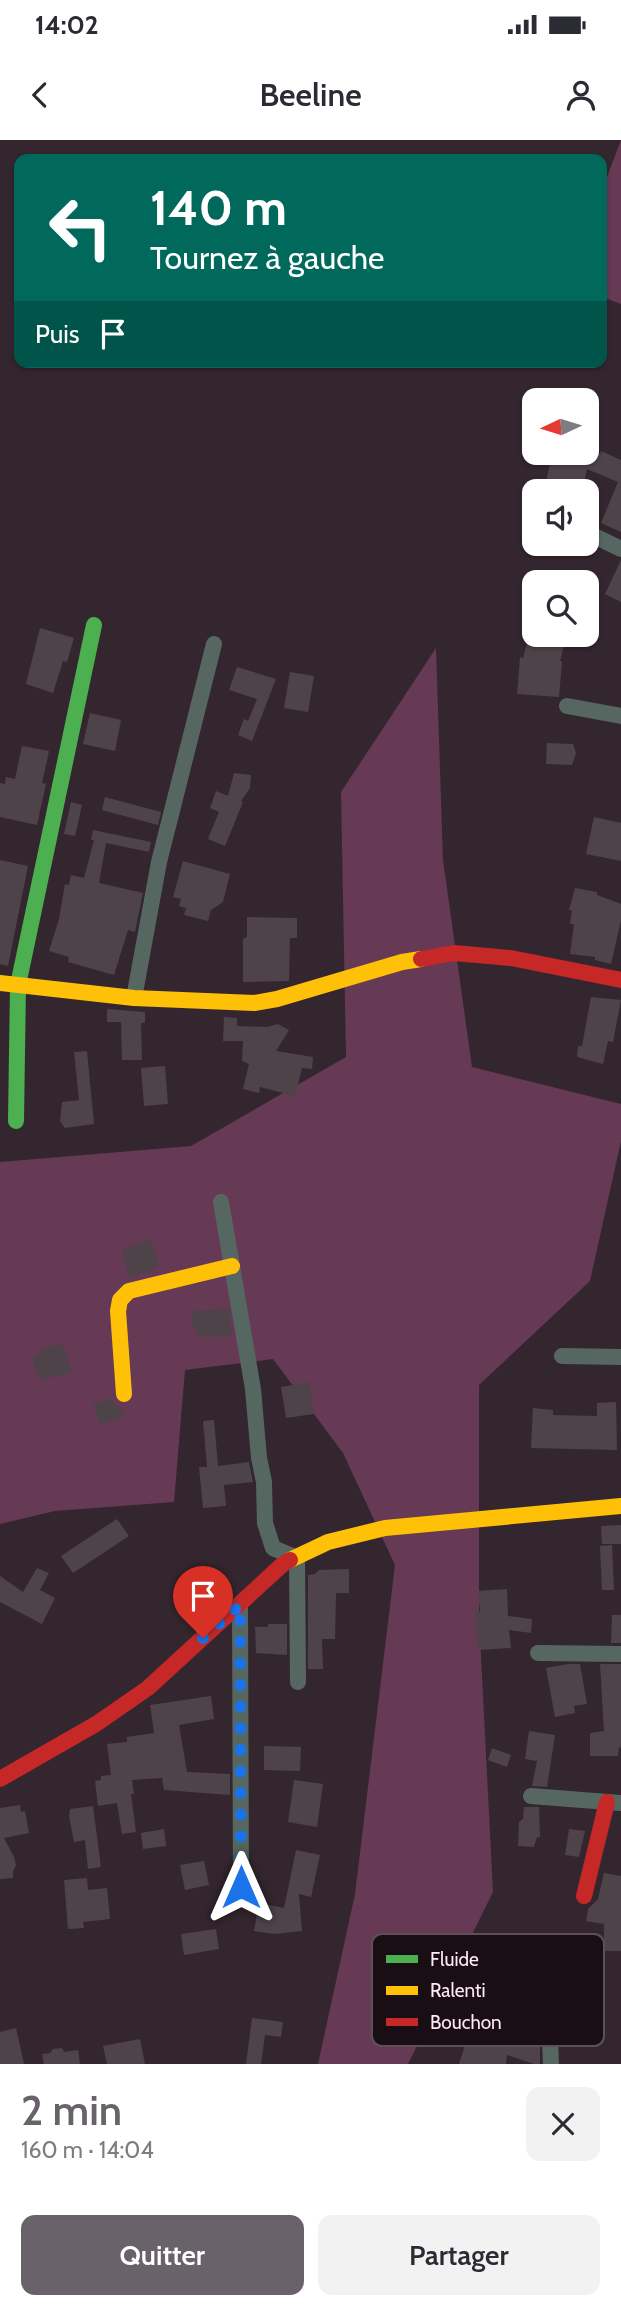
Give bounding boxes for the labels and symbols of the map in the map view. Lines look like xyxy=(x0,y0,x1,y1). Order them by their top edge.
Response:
north arrow xyxy=(522,388,598,466)
pin xyxy=(173,1566,233,1638)
position arrow xyxy=(204,1850,278,1924)
legend xyxy=(372,1934,604,2046)
text: Fluide xyxy=(430,1948,479,1971)
text: Ralenti xyxy=(430,1979,486,2002)
text: Bouchon xyxy=(430,2011,502,2034)

